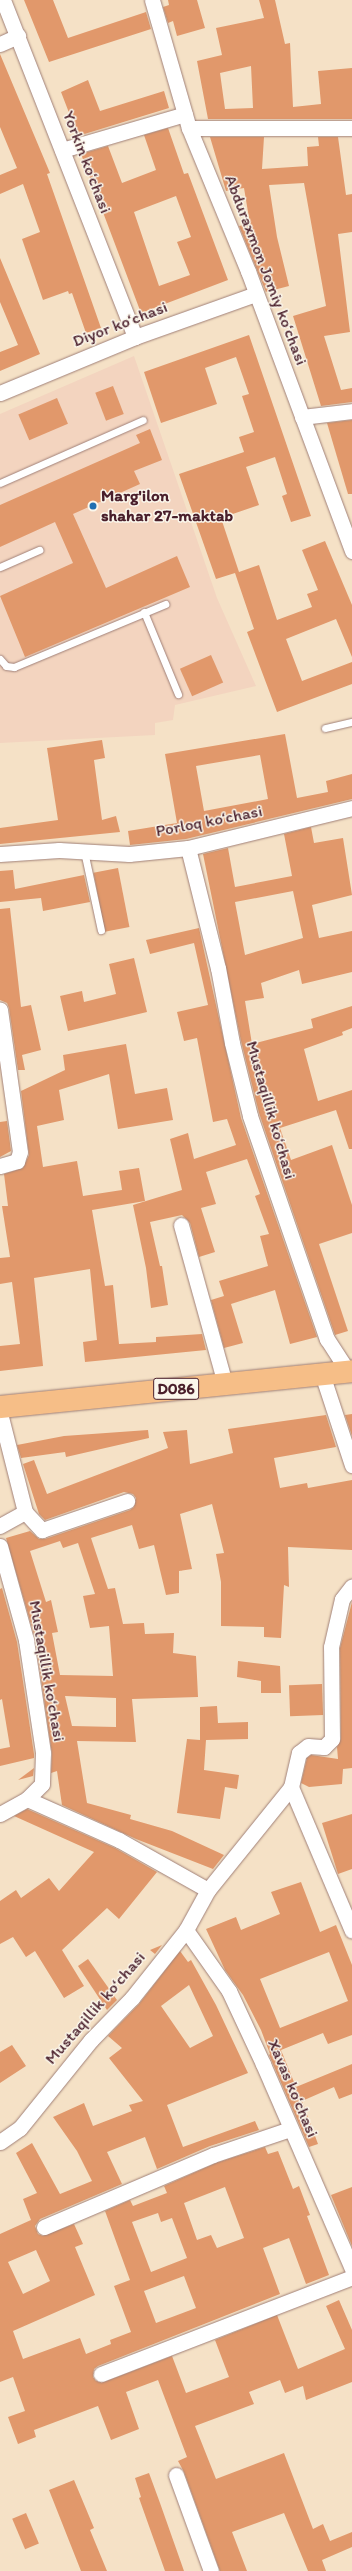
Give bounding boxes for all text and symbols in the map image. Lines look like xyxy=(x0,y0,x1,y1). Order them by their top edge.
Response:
street label: Yorkin koʻchasi xyxy=(58,108,116,216)
street label: Abduraxmon Jomiy koʻchasi xyxy=(220,172,312,368)
street label: Diyor koʻchasi xyxy=(70,297,170,351)
place label: Marg'ilon shahar 27-maktab xyxy=(101,486,234,526)
marker: Marg'ilon shahar 27-maktab xyxy=(88,501,98,511)
street label: Porloq koʻchasi xyxy=(154,801,264,841)
street label: Mustaqillik ko‘chasi xyxy=(242,1039,300,1181)
road number: D086 xyxy=(153,1375,199,1403)
street label: Mustaqillik ko‘chasi xyxy=(25,1599,69,1743)
street label: Mustaqillik ko‘chasi xyxy=(41,1948,149,2068)
street label: Xavas koʻchasi xyxy=(263,2036,323,2140)

